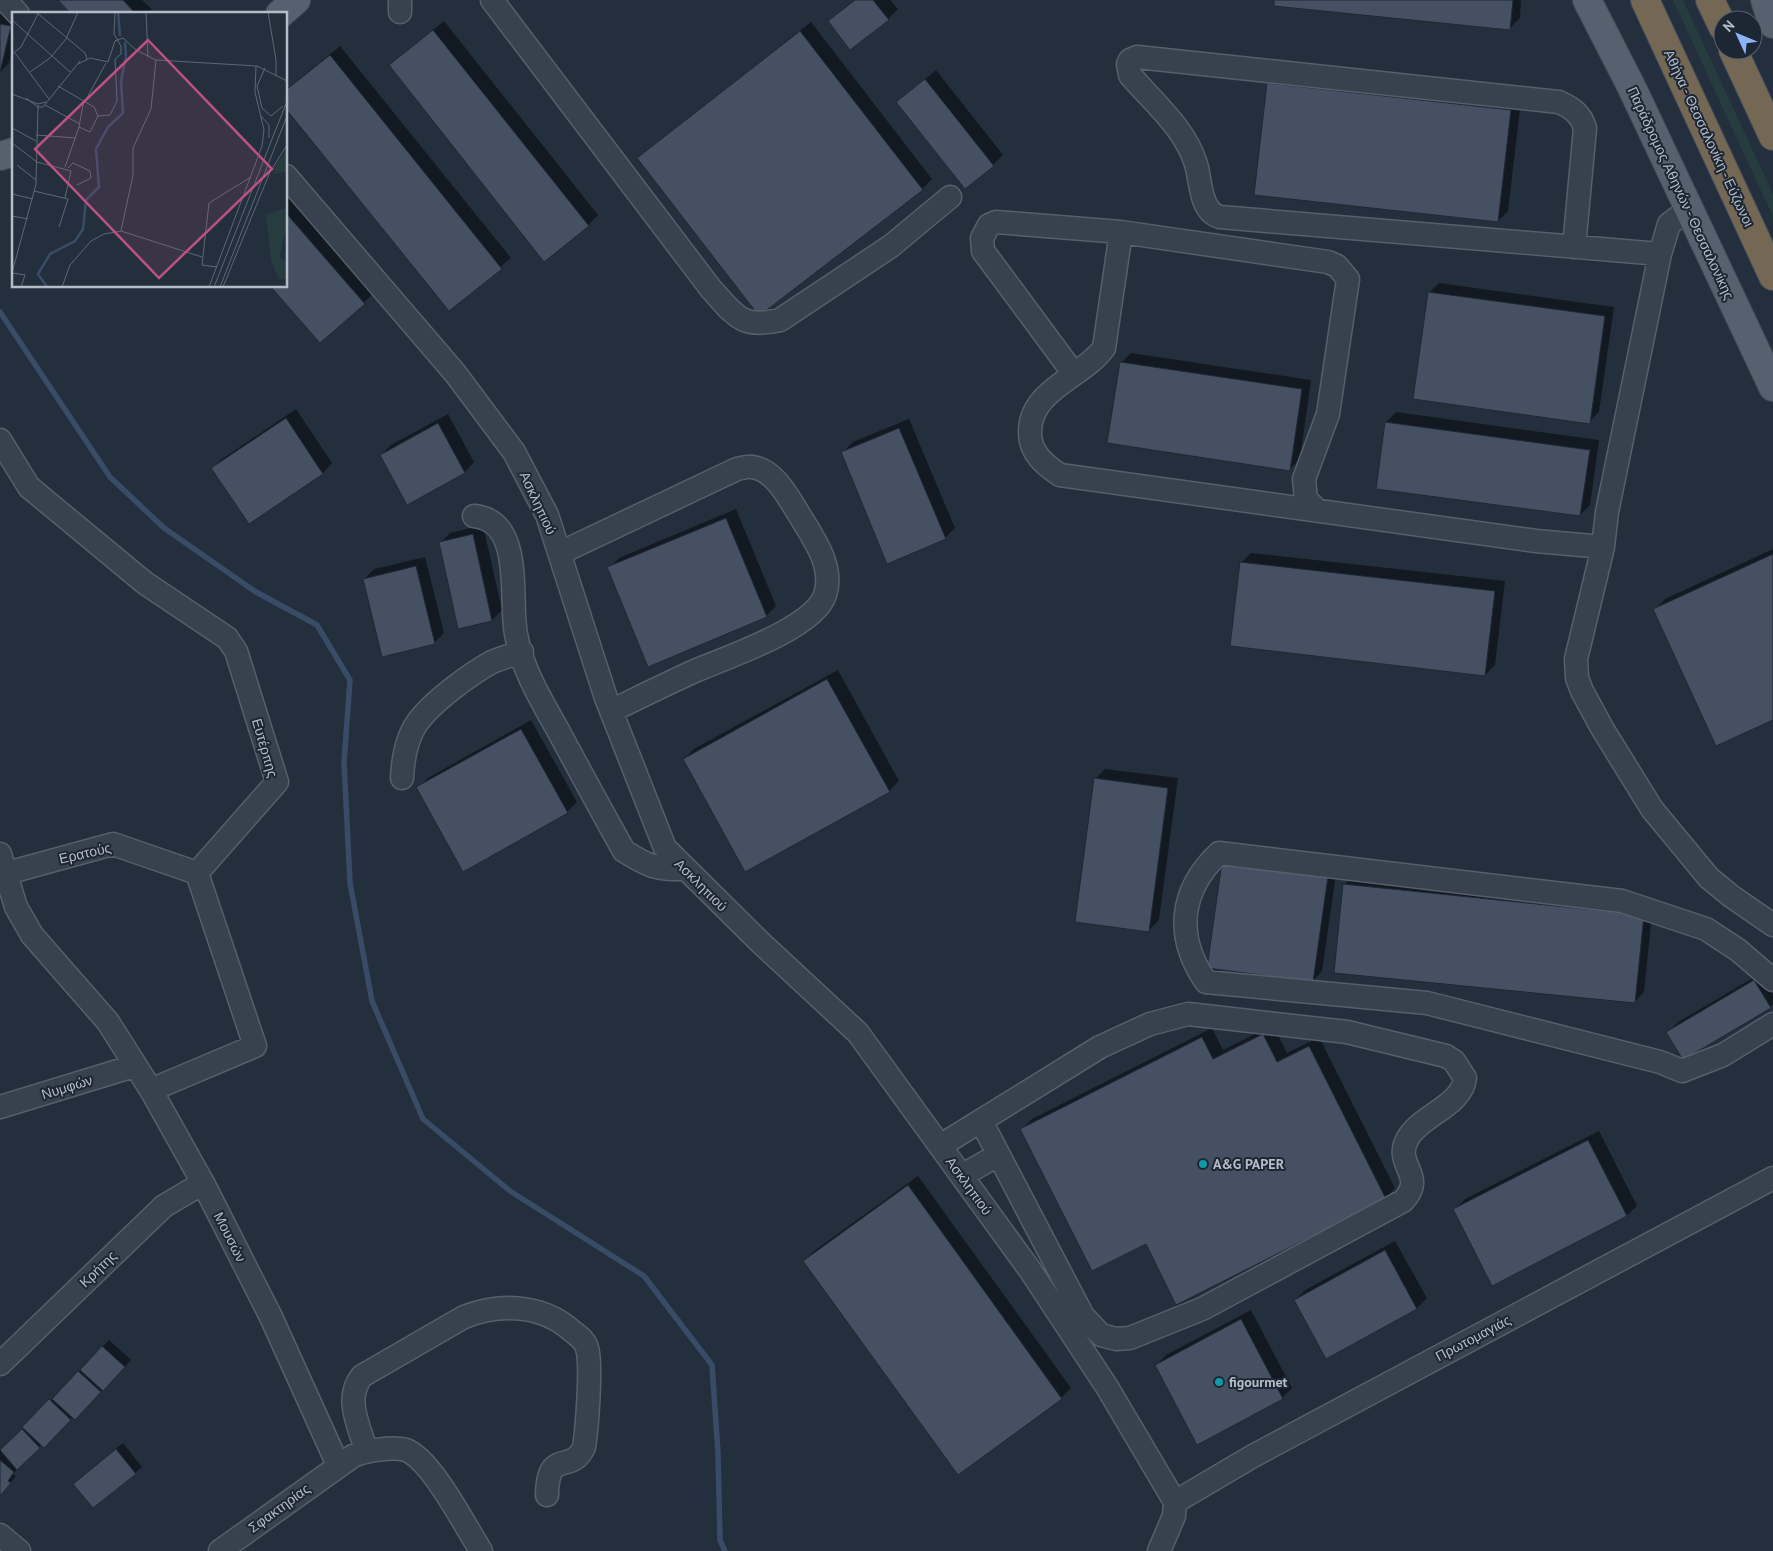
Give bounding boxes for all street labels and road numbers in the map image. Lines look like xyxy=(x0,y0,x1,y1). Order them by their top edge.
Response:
street label: Αθήνα - Θεσσαλονίκη - Εύζωνοι xyxy=(1660,46,1758,230)
street label: Παράδρομος Αθηνών - Θεσσαλονίκης xyxy=(1624,84,1738,302)
street label: Ασκληπιού xyxy=(516,469,560,537)
street label: Ευτέρπης xyxy=(248,716,282,780)
street label: Ερατούς xyxy=(57,838,113,868)
street label: Ασκληπιού xyxy=(671,855,731,915)
street label: Νυμφών xyxy=(39,1071,95,1103)
street label: Ασκληπιού xyxy=(942,1153,996,1219)
street label: Μουσών xyxy=(210,1209,250,1265)
street label: Κρήτης xyxy=(76,1247,121,1291)
street label: Πρωτομαγιάς xyxy=(1432,1311,1514,1365)
street label: Σφακτηρίας xyxy=(245,1479,314,1536)

